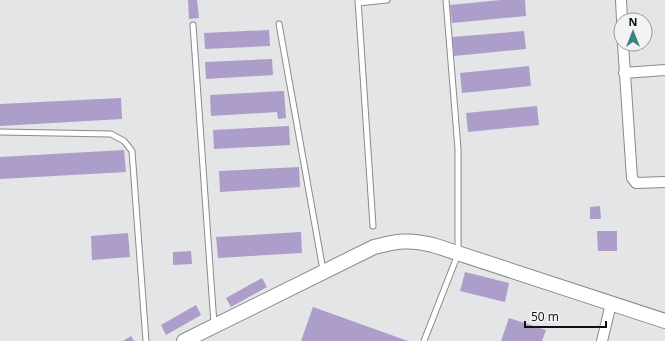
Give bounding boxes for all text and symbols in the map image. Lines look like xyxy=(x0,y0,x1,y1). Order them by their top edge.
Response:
north arrow xyxy=(613,12,653,52)
text: N xyxy=(629,14,637,29)
scale bar xyxy=(525,303,606,329)
text: 50 m xyxy=(531,308,559,325)

